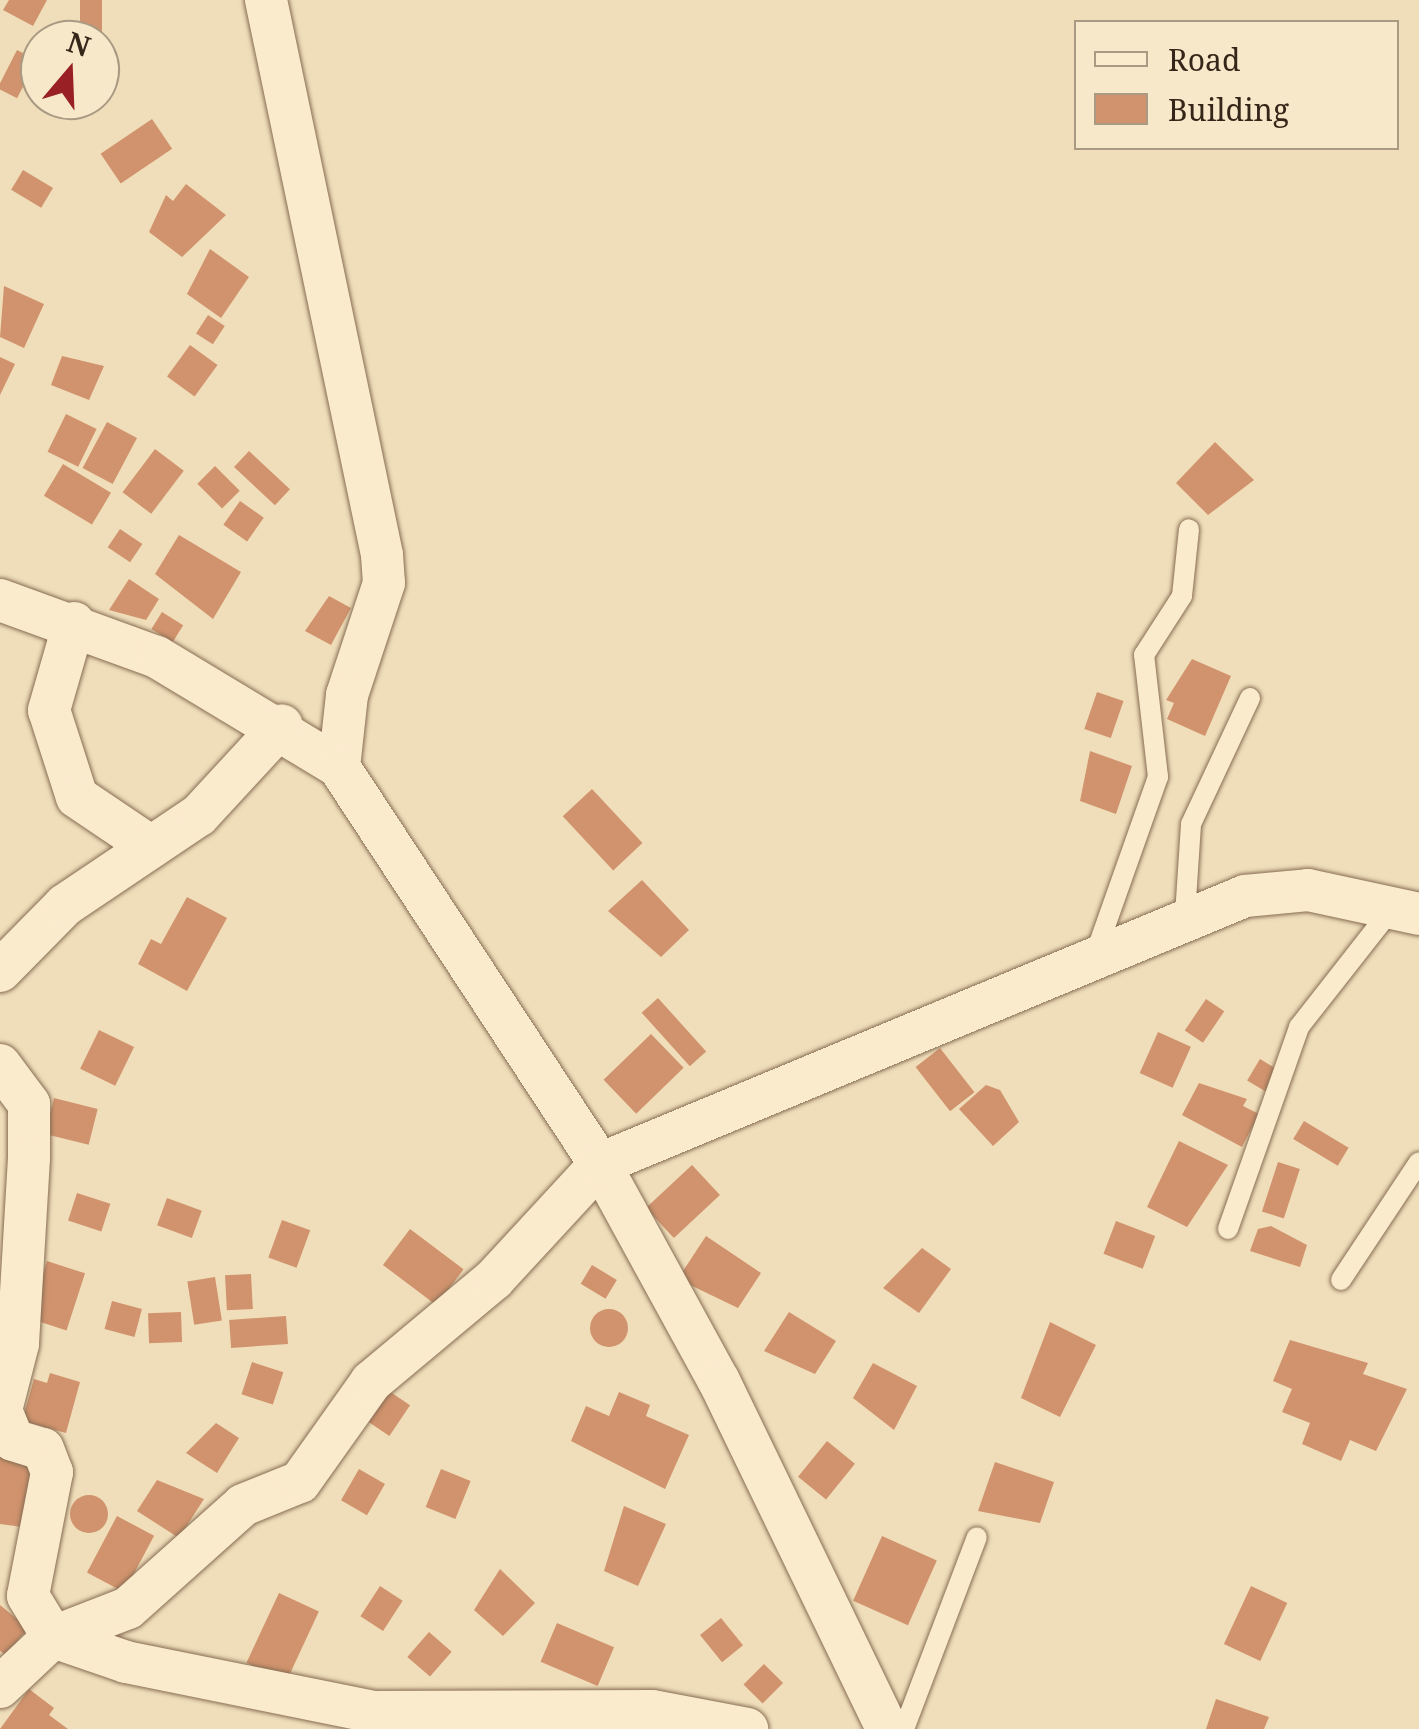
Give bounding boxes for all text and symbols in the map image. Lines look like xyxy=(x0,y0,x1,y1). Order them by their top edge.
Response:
north arrow xyxy=(20,20,120,120)
legend xyxy=(1074,20,1399,150)
text: N xyxy=(62,22,96,65)
text: Road xyxy=(1168,39,1240,80)
text: Building xyxy=(1168,89,1289,130)

